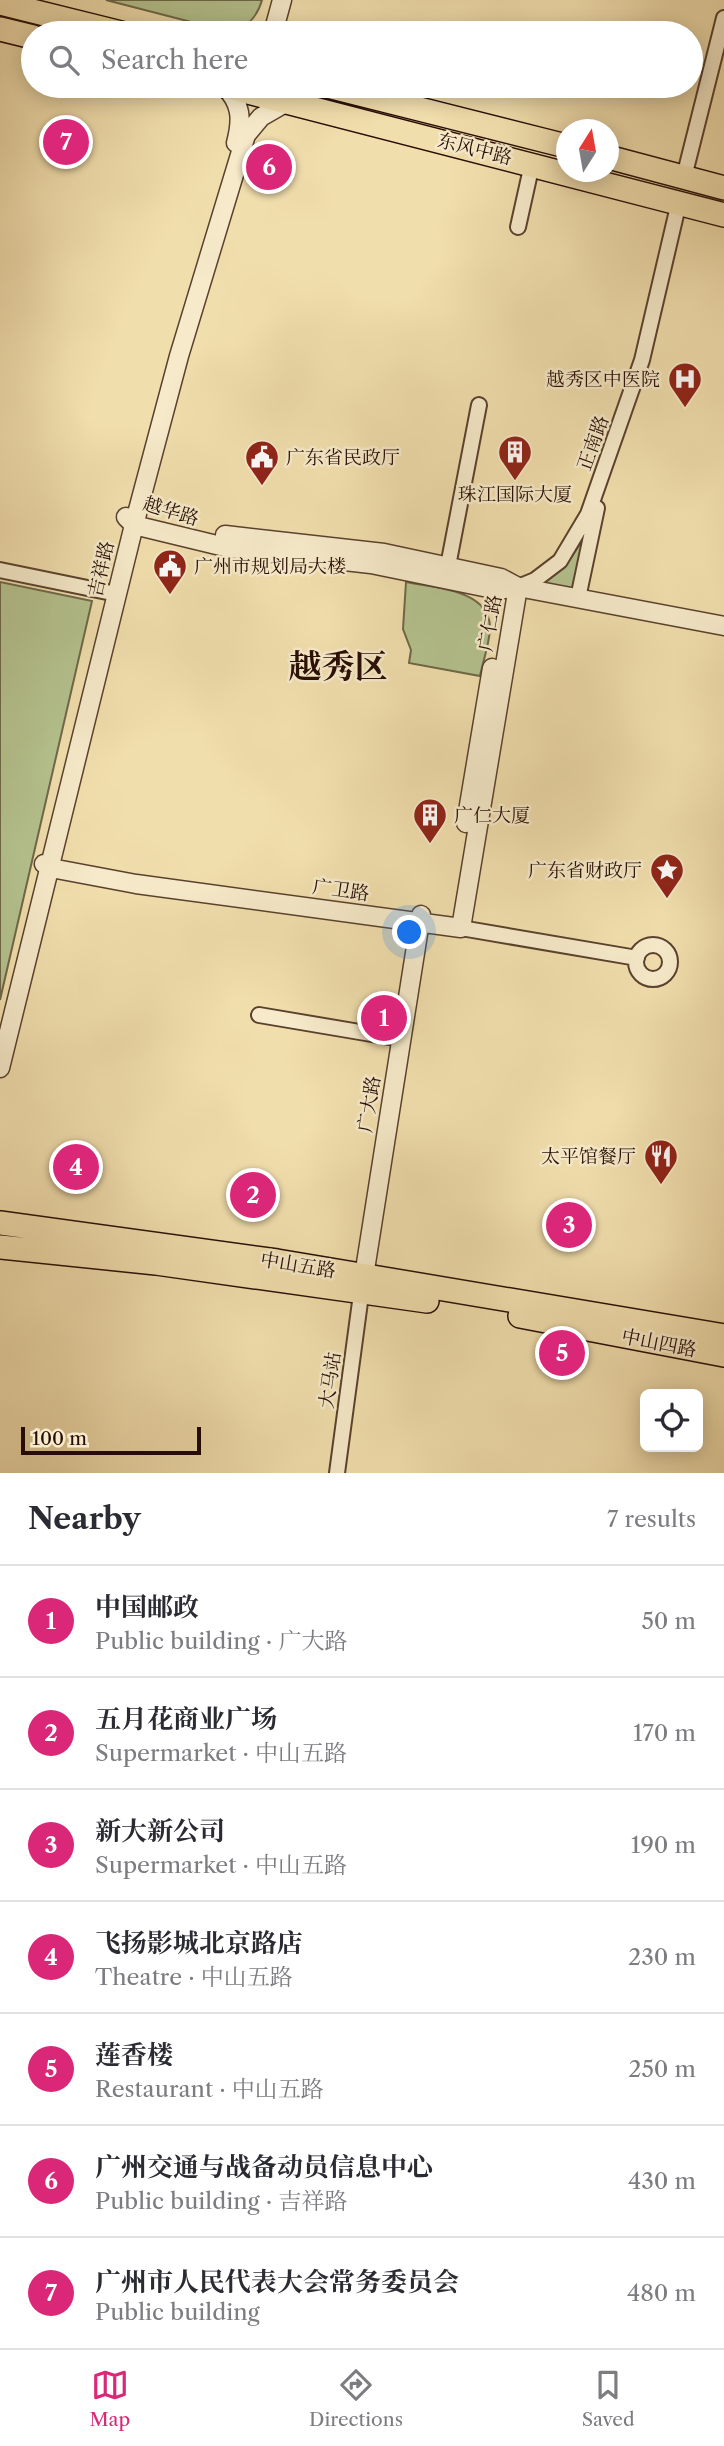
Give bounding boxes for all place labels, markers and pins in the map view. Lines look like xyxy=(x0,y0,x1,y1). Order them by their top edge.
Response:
pin: 7 xyxy=(43,116,89,168)
pin: 6 xyxy=(246,141,292,193)
hospital icon: 越秀区中医院 xyxy=(666,360,704,409)
place label: 越秀区中医院 xyxy=(546,368,660,391)
building icon: 珠江国际大厦 xyxy=(496,433,534,482)
public building icon: 广东省民政厅 xyxy=(243,438,281,487)
place label: 广东省民政厅 xyxy=(286,446,400,469)
place label: 珠江国际大厦 xyxy=(458,483,572,506)
public building icon: 广州市规划局大楼 xyxy=(151,547,189,596)
place label: 广州市规划局大楼 xyxy=(194,555,346,578)
building icon: 广仁大厦 xyxy=(411,796,449,845)
place label: 广仁大厦 xyxy=(454,804,530,827)
place icon: 广东省财政厅 xyxy=(648,851,686,900)
place label: 广东省财政厅 xyxy=(528,859,642,882)
pin: 1 xyxy=(361,992,407,1044)
restaurant icon: 太平馆餐厅 xyxy=(642,1137,680,1186)
pin: 4 xyxy=(53,1141,99,1193)
place label: 太平馆餐厅 xyxy=(541,1145,636,1168)
pin: 2 xyxy=(230,1169,276,1221)
pin: 3 xyxy=(546,1199,592,1251)
pin: 5 xyxy=(539,1327,585,1379)

